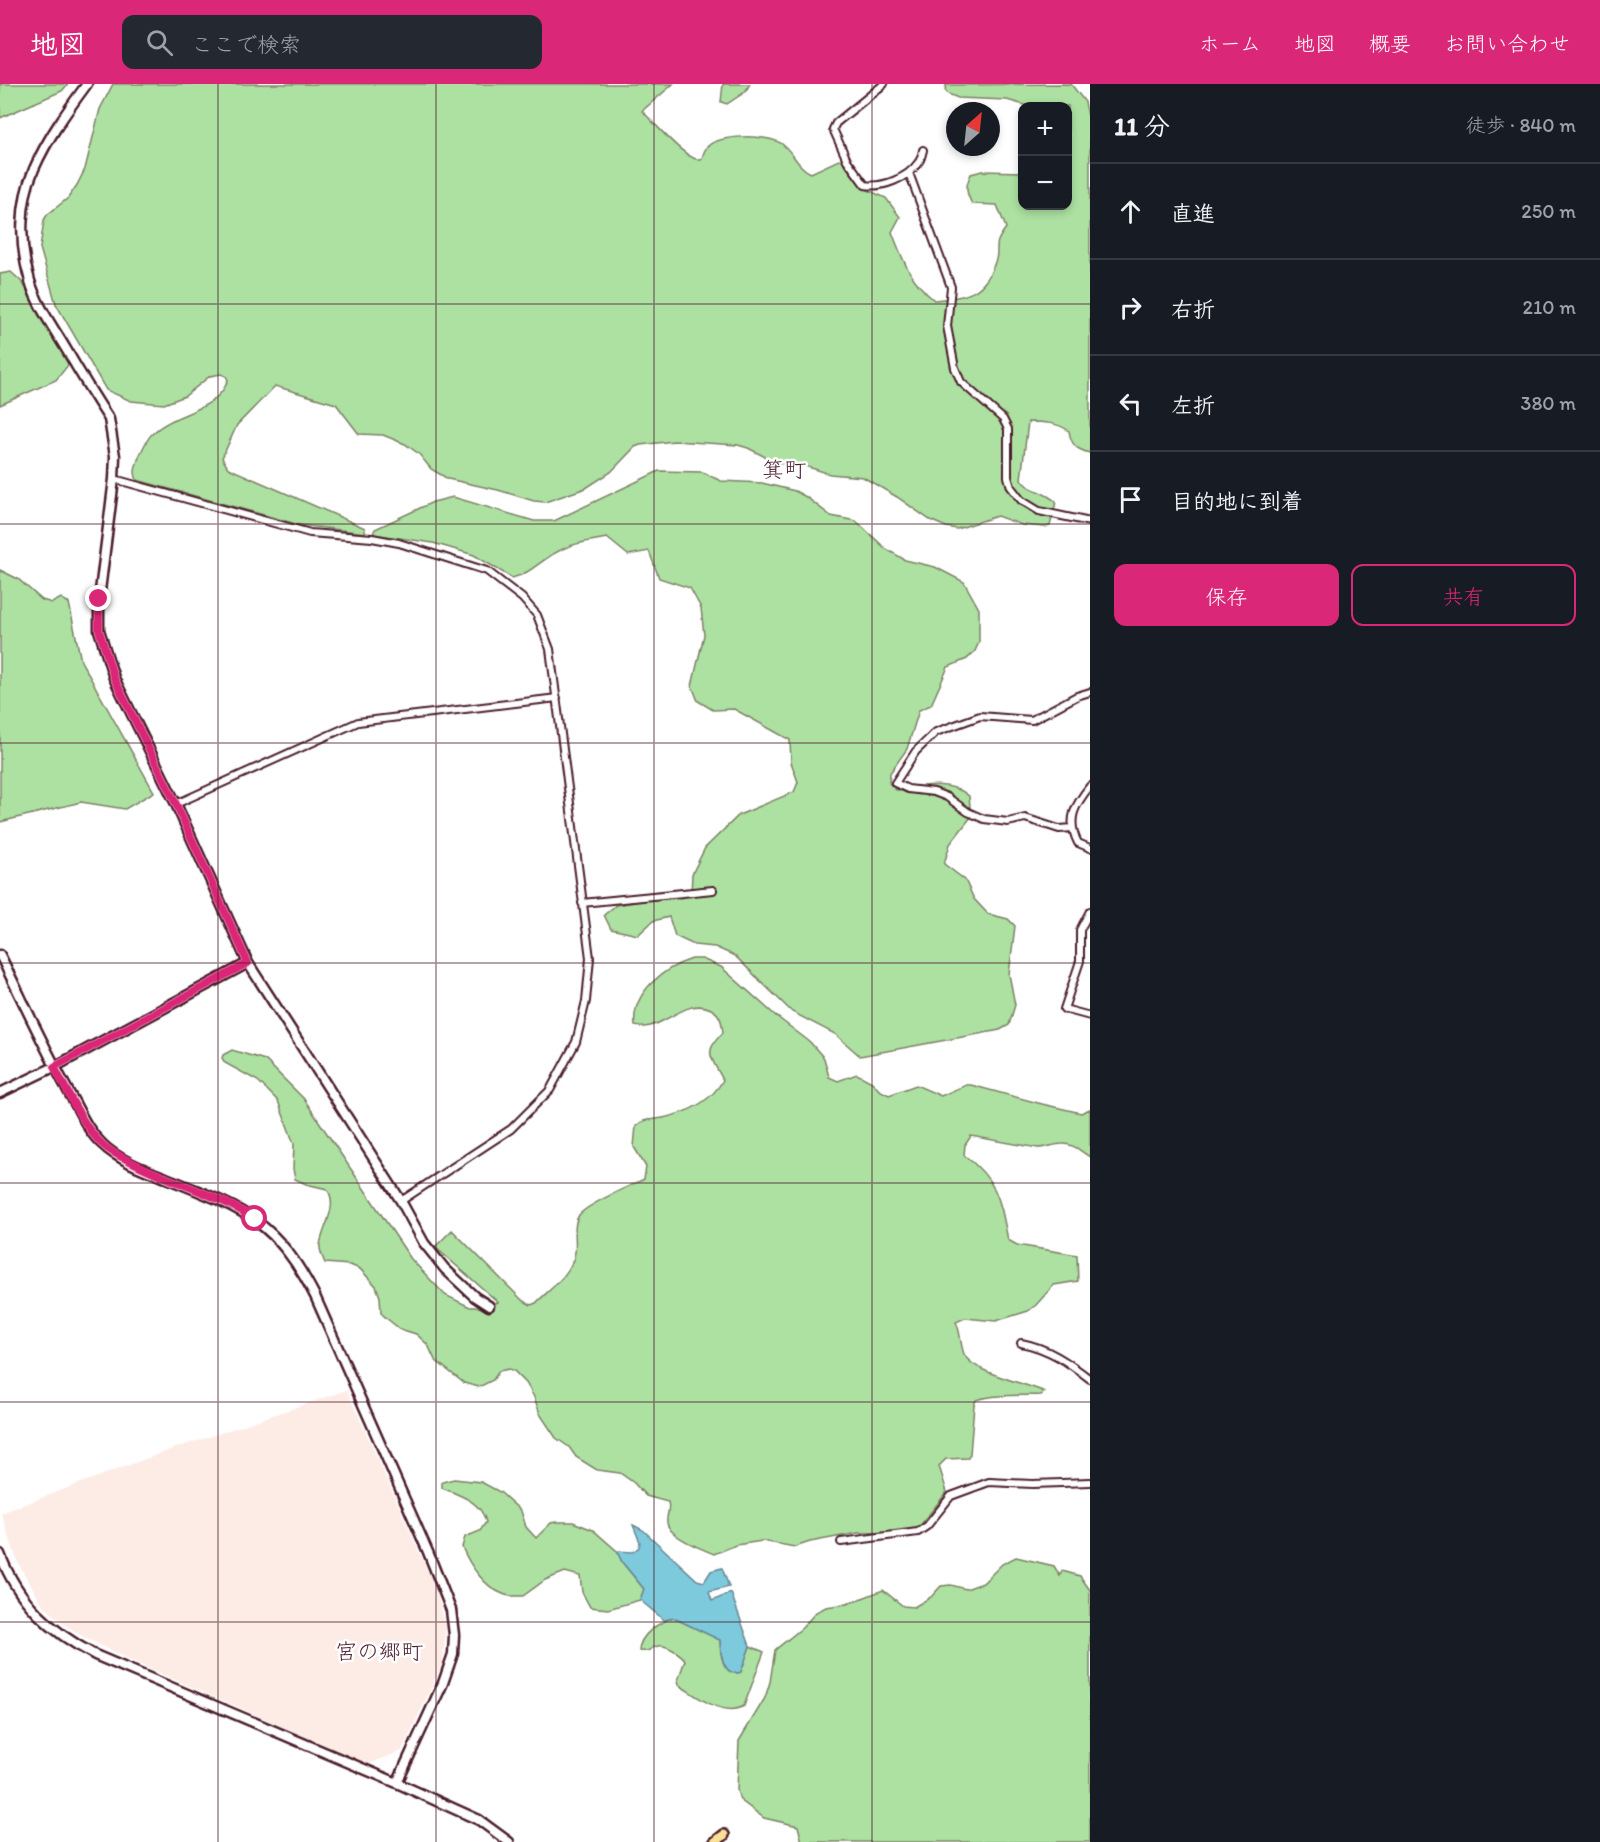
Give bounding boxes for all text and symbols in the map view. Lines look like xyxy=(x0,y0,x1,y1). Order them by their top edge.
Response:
search box xyxy=(122,15,542,69)
icon: search xyxy=(143,26,176,59)
text: 地図 xyxy=(30,27,86,61)
text: ここで検索 xyxy=(191,31,301,58)
text: ホーム xyxy=(1199,31,1261,56)
text: 地図 xyxy=(1294,31,1336,56)
text: 概要 xyxy=(1369,31,1411,56)
text: お問い合わせ xyxy=(1444,31,1570,56)
north arrow xyxy=(946,102,1000,156)
map controls xyxy=(1018,102,1072,210)
button: + xyxy=(1018,102,1072,156)
text: 11 分 xyxy=(1114,110,1170,142)
text: 徒歩 · 840 m xyxy=(1466,113,1576,137)
button: − xyxy=(1018,156,1072,210)
icon: ahead xyxy=(1114,195,1147,228)
text: 250 m xyxy=(1521,199,1576,223)
text: 直進 xyxy=(1171,200,1215,227)
icon: right xyxy=(1114,291,1147,324)
text: 210 m xyxy=(1523,295,1576,319)
text: 右折 xyxy=(1171,296,1215,323)
icon: left xyxy=(1114,387,1147,420)
text: 380 m xyxy=(1521,391,1576,415)
text: 左折 xyxy=(1171,392,1215,419)
district label: 箕町 xyxy=(762,456,806,483)
icon: arrive xyxy=(1114,483,1147,516)
text: 目的地に到着 xyxy=(1171,488,1303,515)
button: 保存 xyxy=(1114,564,1339,626)
button: 共有 xyxy=(1351,564,1576,626)
route end xyxy=(85,585,111,611)
route start xyxy=(241,1205,267,1231)
district label: 宮の郷町 xyxy=(335,1638,423,1665)

